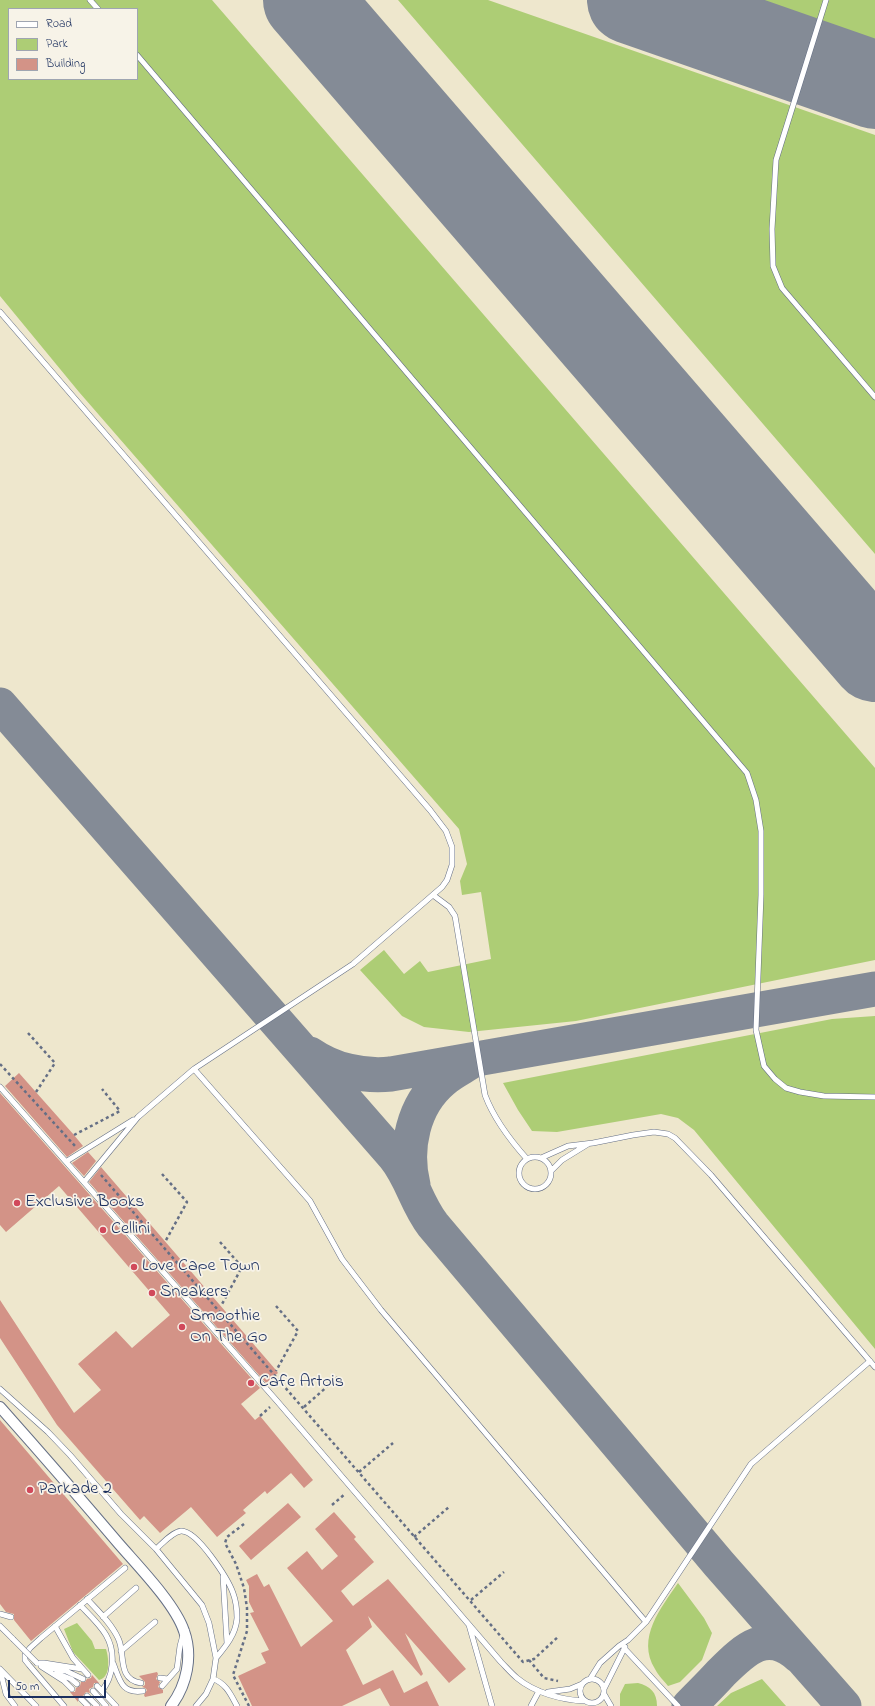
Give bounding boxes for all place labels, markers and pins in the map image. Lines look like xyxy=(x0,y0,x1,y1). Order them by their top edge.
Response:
place label: Exclusive Books xyxy=(25,1192,144,1214)
marker: Exclusive Books xyxy=(12,1198,22,1208)
place label: Cellini xyxy=(111,1219,150,1241)
marker: Cellini xyxy=(98,1225,108,1235)
place label: Love Cape Town xyxy=(142,1256,260,1278)
marker: Love Cape Town xyxy=(129,1262,139,1272)
place label: Sneakers xyxy=(160,1282,229,1304)
marker: Sneakers xyxy=(147,1288,157,1298)
place label: Smoothie On The Go xyxy=(190,1306,267,1348)
marker: Smoothie On The Go xyxy=(177,1322,187,1332)
place label: Cafe Artois xyxy=(259,1372,344,1394)
marker: Cafe Artois xyxy=(246,1378,256,1388)
place label: Parkade 2 xyxy=(38,1479,112,1501)
marker: Parkade 2 xyxy=(25,1485,35,1495)

